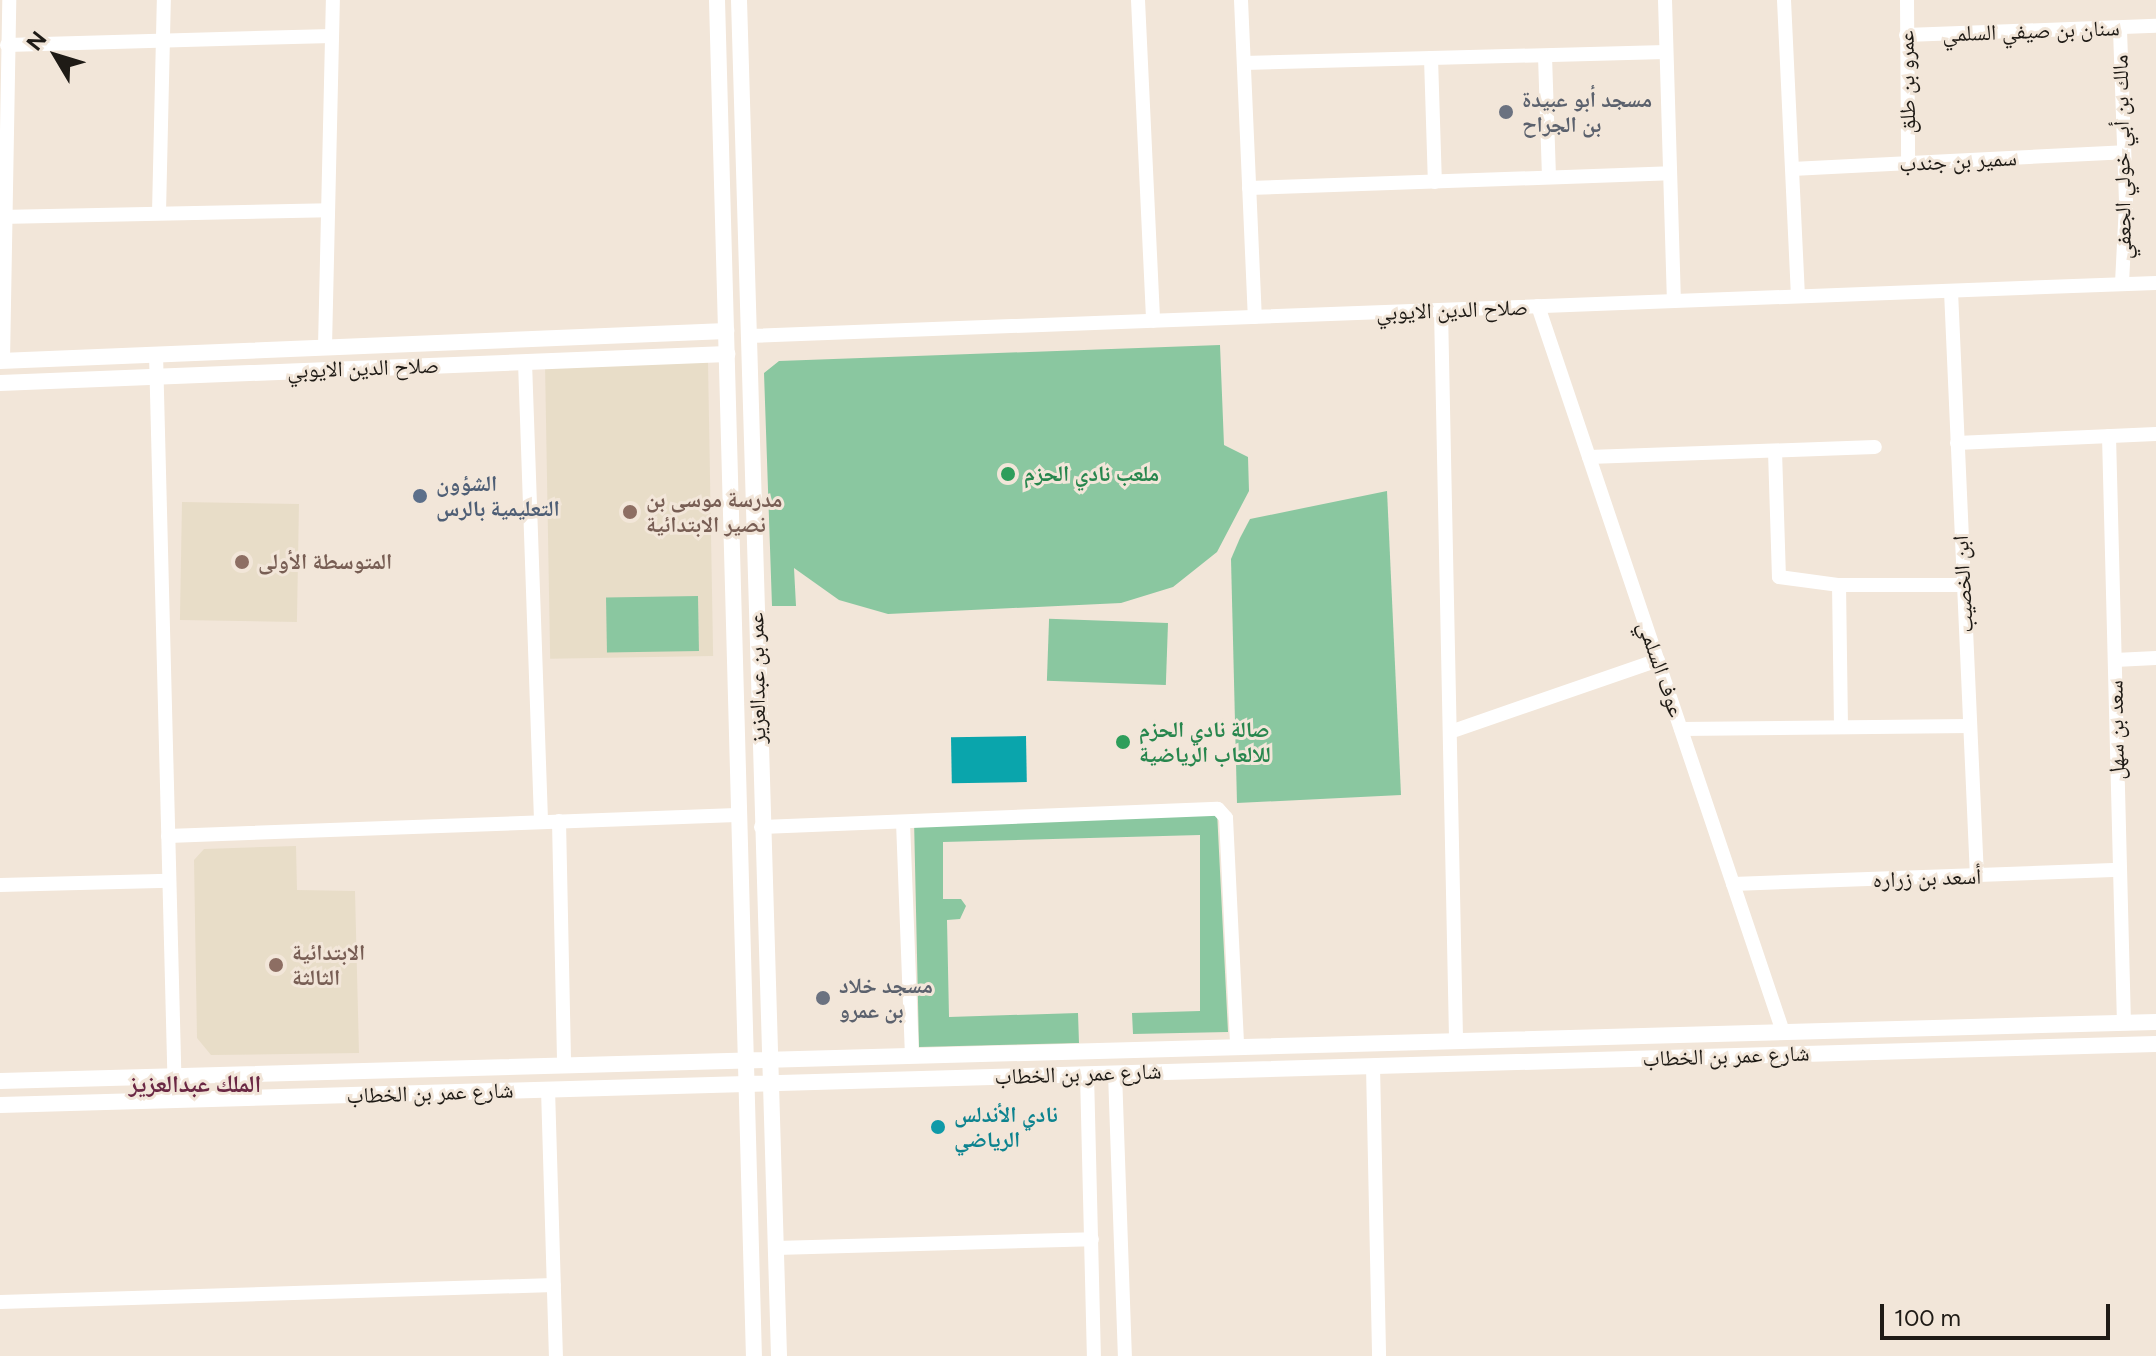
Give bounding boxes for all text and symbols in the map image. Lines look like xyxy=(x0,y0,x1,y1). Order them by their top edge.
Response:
street label: سنان بن صيفي السلمي xyxy=(1942,15,2120,47)
north arrow xyxy=(16,16,96,96)
text: N xyxy=(21,26,53,56)
street label: عمرو بن طلق xyxy=(1893,30,1921,134)
street label: مالك بن أبي خولي الجعفي xyxy=(2107,54,2137,260)
place label: مسجد أبو عبيدة بن الجراح xyxy=(1522,86,1652,138)
marker: مسجد أبو عبيدة بن الجراح xyxy=(1497,103,1515,121)
street label: سمير بن جندب xyxy=(1898,145,2018,177)
street label: صلاح الدين الايوبي xyxy=(1376,294,1528,326)
street label: صلاح الدين الايوبي xyxy=(287,352,439,384)
place label: ملعب نادي الحزم xyxy=(1024,461,1159,487)
marker: ملعب نادي الحزم xyxy=(999,465,1017,483)
place label: الشؤون التعليمية بالرس xyxy=(436,470,560,522)
place label: مدرسة موسى بن نصير الابتدائية xyxy=(646,486,782,538)
marker: الشؤون التعليمية بالرس xyxy=(411,487,429,505)
marker: مدرسة موسى بن نصير الابتدائية xyxy=(621,503,639,521)
street label: ابن الخصيب xyxy=(1947,535,1979,633)
place label: المتوسطة الأولى xyxy=(258,549,392,575)
marker: المتوسطة الأولى xyxy=(233,553,251,571)
street label: عمر بن عبدالعزيز xyxy=(743,612,771,744)
street label: عوف السلمي xyxy=(1632,618,1690,720)
street label: سعد بن سهل xyxy=(2102,680,2130,780)
place label: صالة نادي الحزم للالعاب الرياضية xyxy=(1139,716,1271,768)
marker: صالة نادي الحزم للالعاب الرياضية xyxy=(1114,733,1132,751)
street label: أسعد بن زراره xyxy=(1872,863,1982,893)
place label: الابتدائية الثالثة xyxy=(292,939,365,990)
marker: الابتدائية الثالثة xyxy=(267,956,285,974)
place label: مسجد خلاد بن عمرو xyxy=(839,972,933,1024)
marker: مسجد خلاد بن عمرو xyxy=(814,989,832,1007)
street label: شارع عمر بن الخطاب xyxy=(1642,1040,1810,1072)
street label: شارع عمر بن الخطاب xyxy=(994,1058,1162,1090)
district label: الملك عبدالعزيز xyxy=(129,1070,261,1098)
street label: شارع عمر بن الخطاب xyxy=(346,1077,514,1109)
place label: نادي الأندلس الرياضي xyxy=(954,1101,1058,1152)
marker: نادي الأندلس الرياضي xyxy=(929,1118,947,1136)
scale bar xyxy=(1884,1288,2114,1338)
text: 100 m xyxy=(1894,1303,1961,1332)

